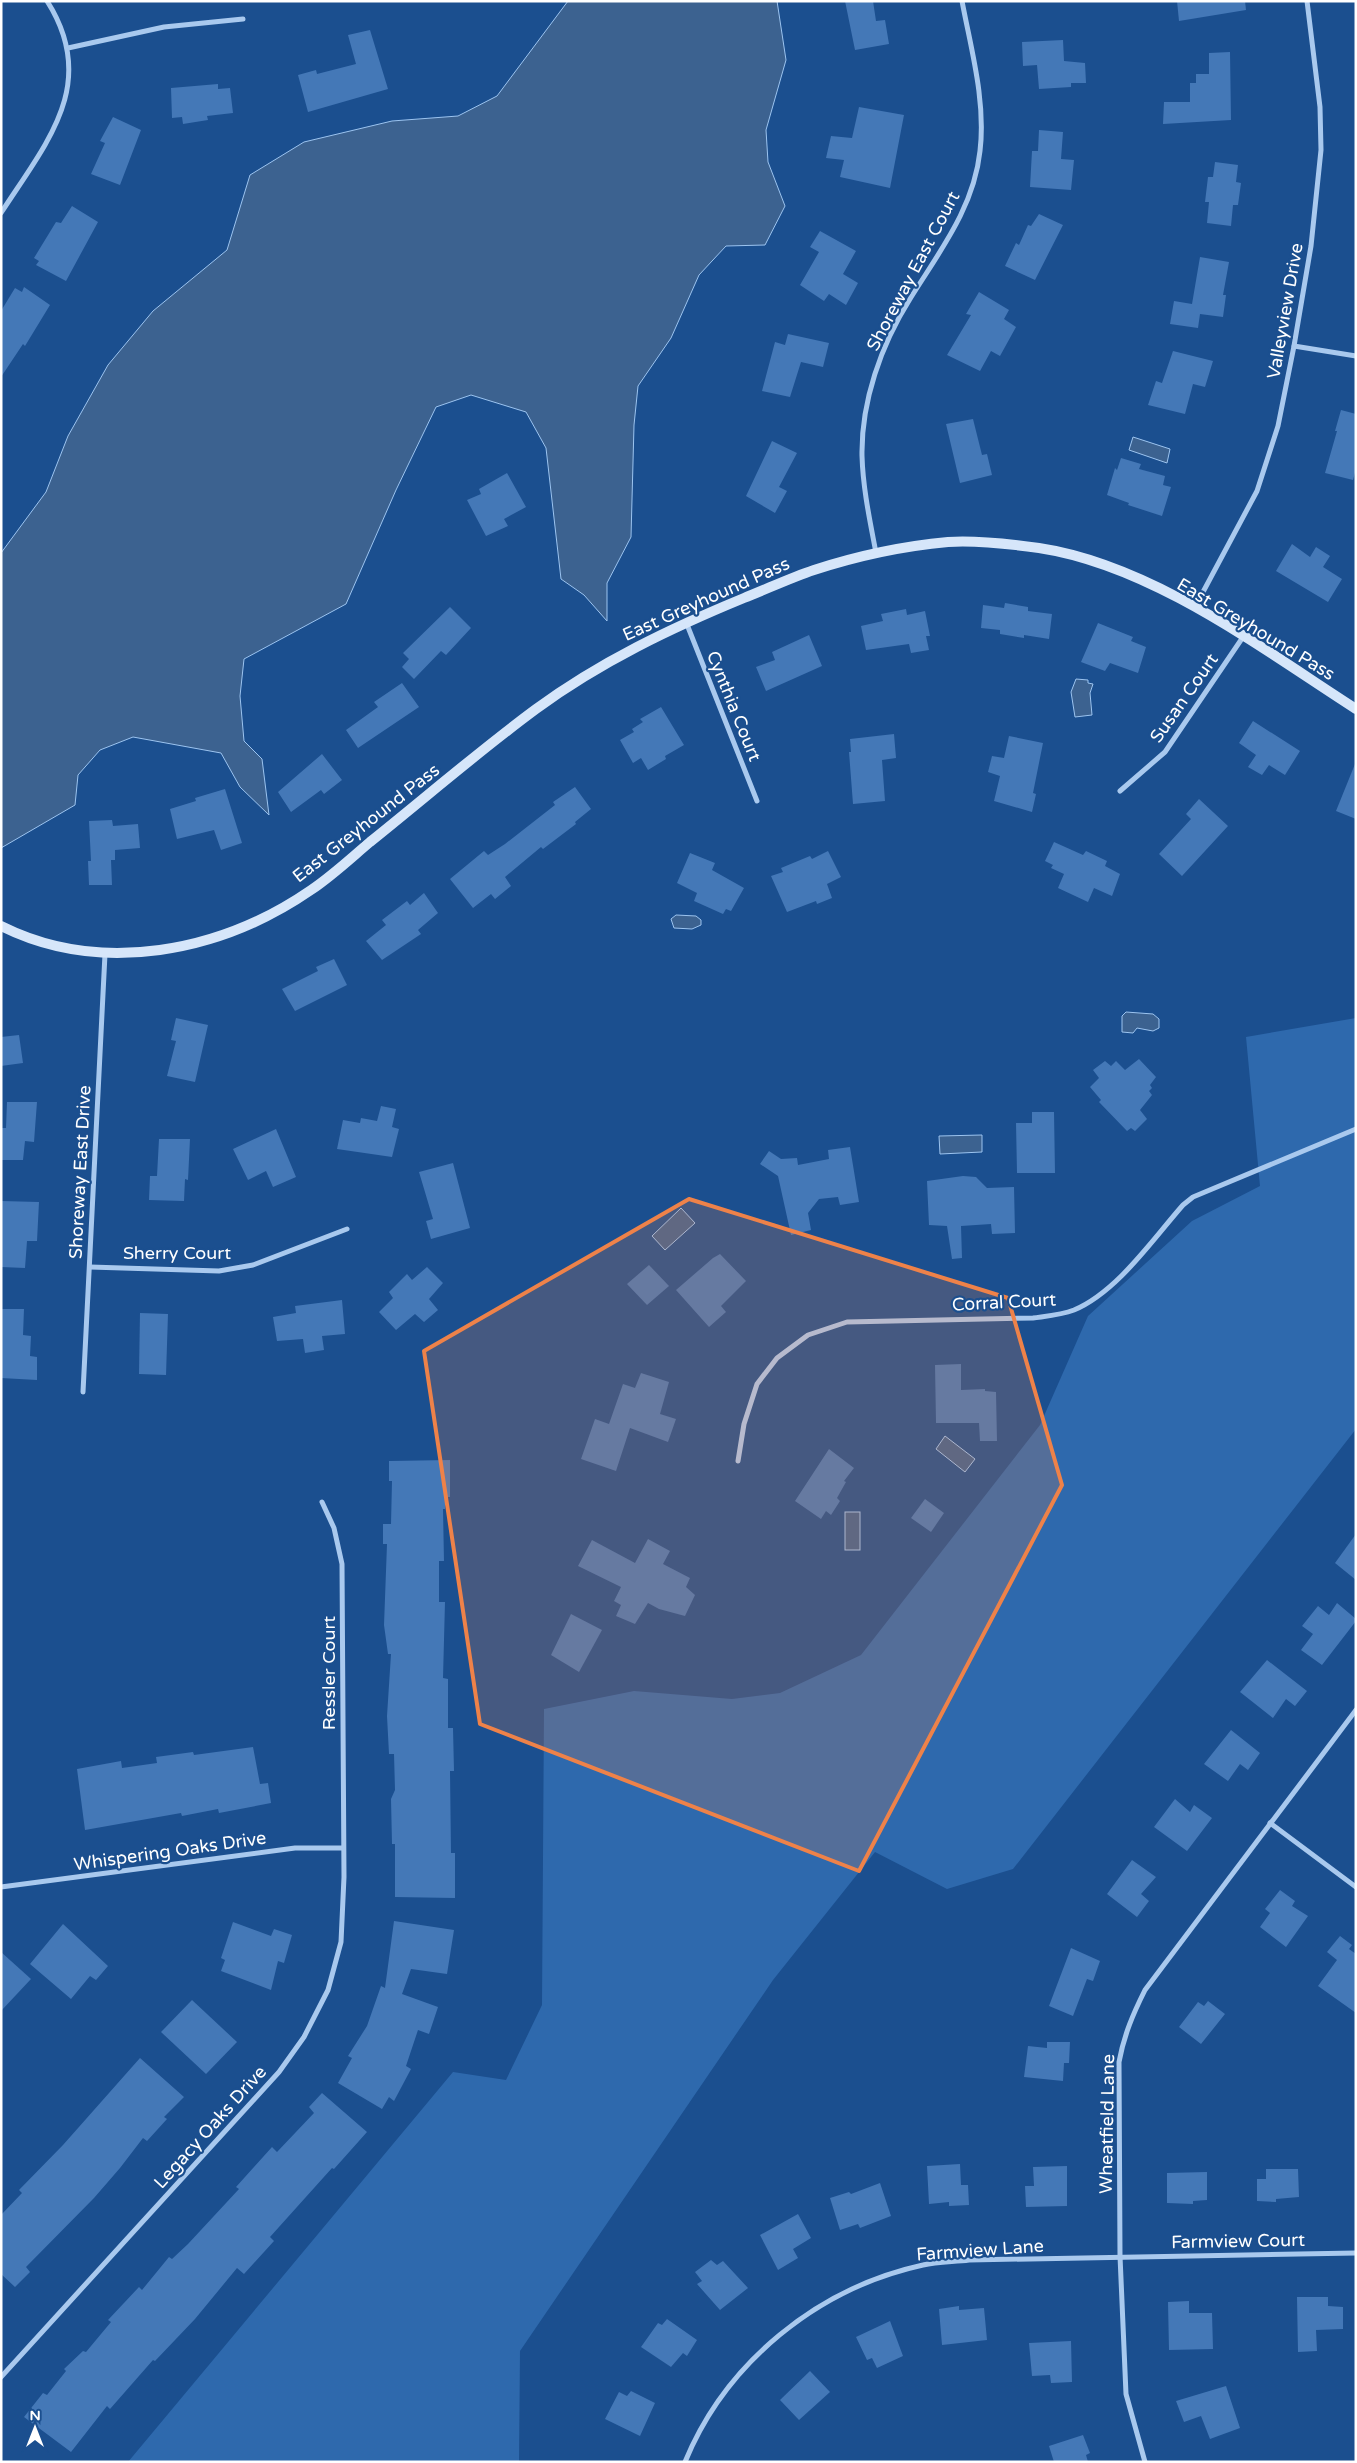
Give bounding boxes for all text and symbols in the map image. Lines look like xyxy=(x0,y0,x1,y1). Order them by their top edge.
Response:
street label: Shoreway East Court xyxy=(862,187,964,355)
street label: Valleyview Drive xyxy=(1262,241,1308,381)
street label: East Greyhound Pass xyxy=(619,552,793,646)
street label: East Greyhound Pass xyxy=(1173,573,1339,685)
street label: Cynthia Court xyxy=(702,648,766,764)
street label: Susan Court xyxy=(1145,649,1223,747)
street label: East Greyhound Pass xyxy=(288,759,444,887)
street label: Shoreway East Drive xyxy=(64,1085,96,1259)
street label: Sherry Court xyxy=(123,1242,231,1264)
street label: Corral Court xyxy=(951,1288,1057,1316)
street label: Ressler Court xyxy=(318,1616,340,1730)
street label: Whispering Oaks Drive xyxy=(72,1827,268,1875)
street label: Wheatfield Lane xyxy=(1095,2054,1119,2194)
street label: Legacy Oaks Drive xyxy=(149,2061,271,2193)
street label: Farmview Court xyxy=(1171,2229,1305,2253)
street label: Farmview Lane xyxy=(916,2235,1044,2265)
north arrow xyxy=(10,2403,60,2453)
text: N xyxy=(29,2407,41,2424)

